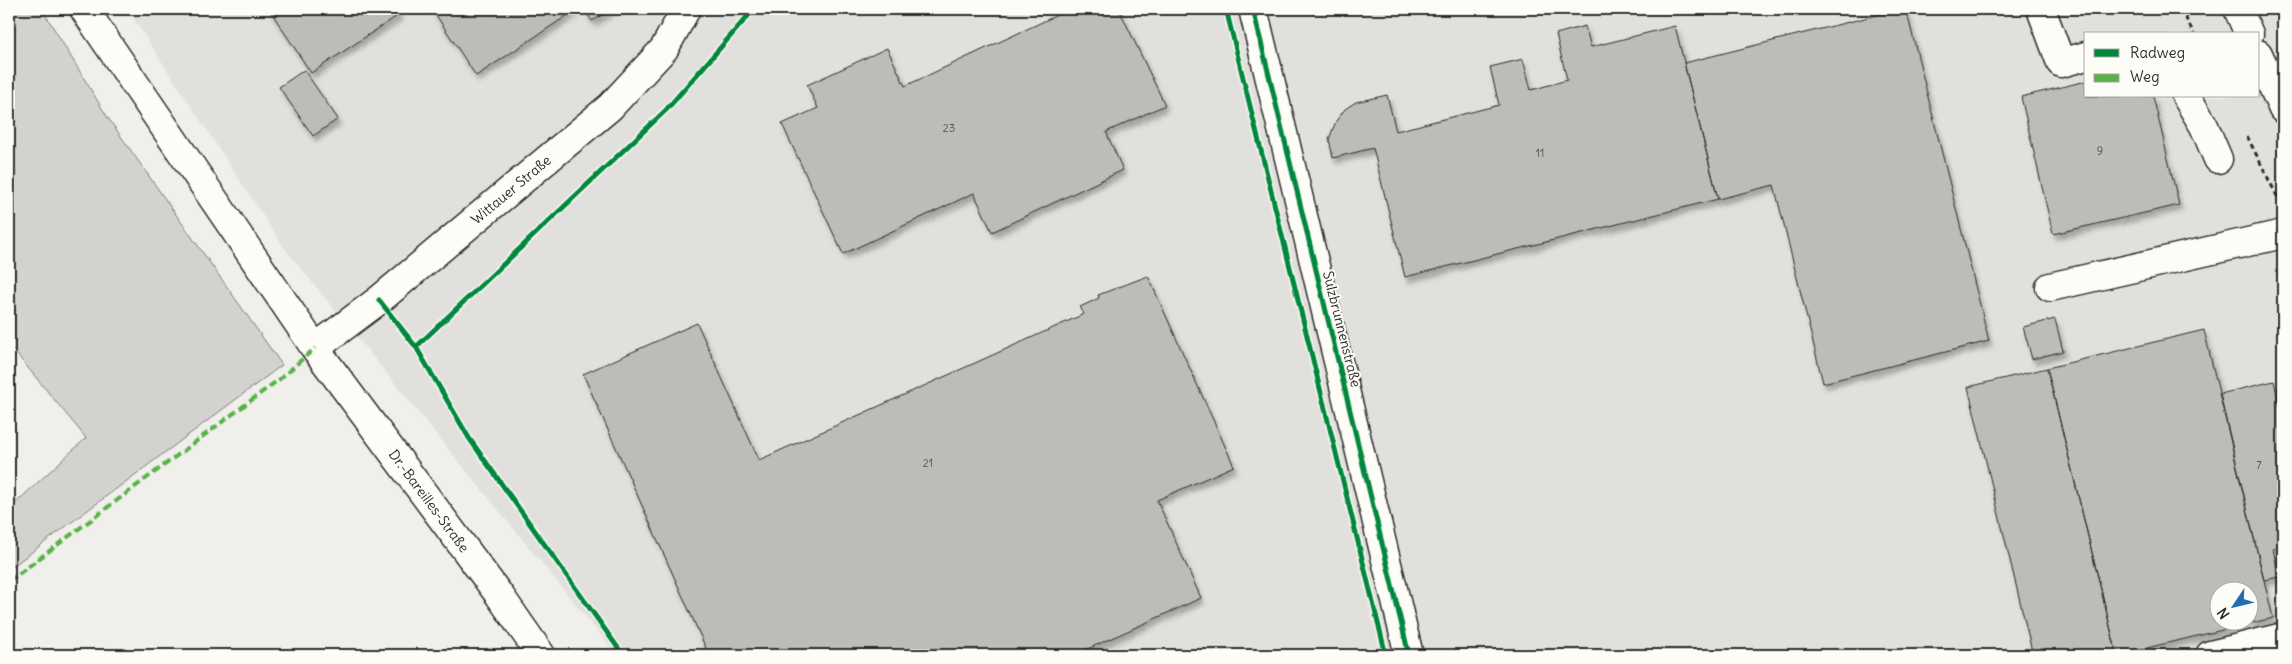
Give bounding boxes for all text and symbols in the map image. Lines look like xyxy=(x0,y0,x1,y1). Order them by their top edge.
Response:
legend xyxy=(2084,32,2260,98)
text: Radweg xyxy=(2130,43,2185,62)
text: Weg xyxy=(2130,67,2160,86)
house number: 23 xyxy=(943,121,955,135)
house number: 9 xyxy=(2097,144,2103,158)
house number: 11 xyxy=(1536,146,1544,160)
street label: Wittauer Straße xyxy=(467,151,555,228)
street label: Sulzbrunnenstraße xyxy=(1319,269,1365,389)
street label: Dr.-Bareilles-Straße xyxy=(385,446,473,556)
house number: 21 xyxy=(923,456,933,470)
house number: 7 xyxy=(2256,458,2262,472)
north arrow xyxy=(2210,582,2260,632)
text: N xyxy=(2213,604,2234,623)

